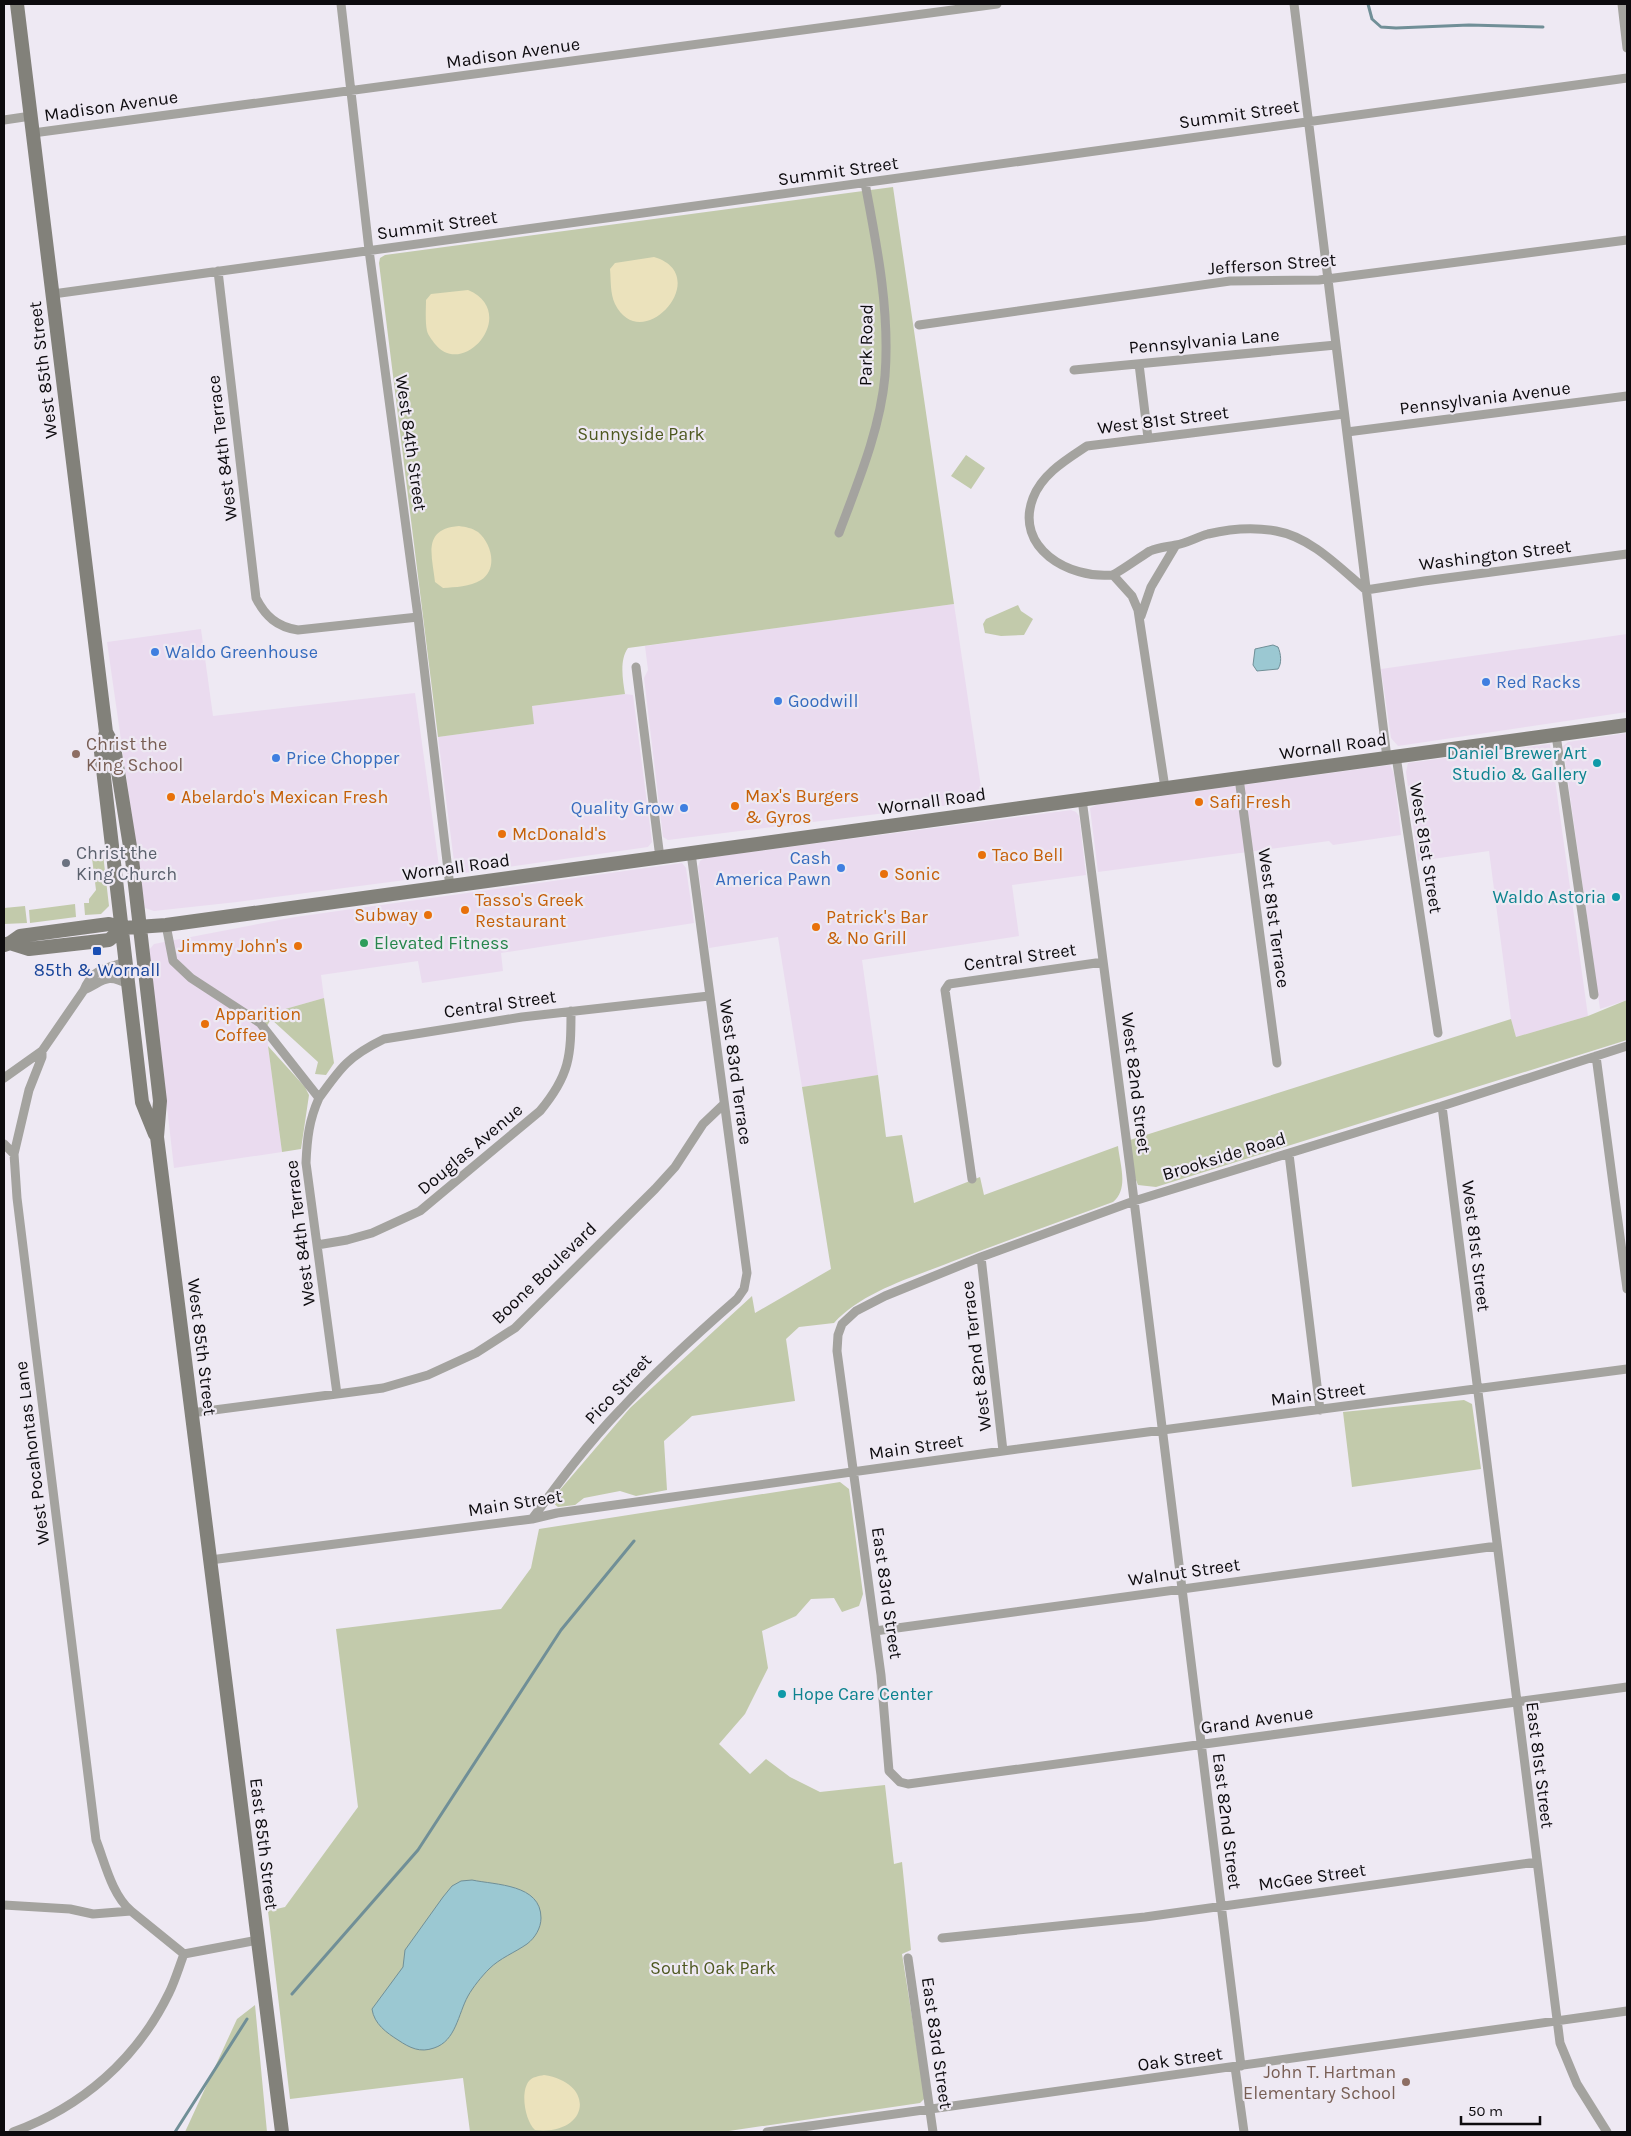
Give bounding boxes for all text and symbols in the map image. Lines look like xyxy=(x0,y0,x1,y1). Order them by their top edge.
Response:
street label: Madison Avenue xyxy=(445,33,581,73)
street label: Madison Avenue xyxy=(43,86,179,126)
street label: Summit Street xyxy=(1177,95,1301,133)
street label: Summit Street xyxy=(776,152,900,190)
street label: Summit Street xyxy=(375,206,499,244)
street label: Jefferson Street xyxy=(1207,249,1337,279)
street label: West 85th Street xyxy=(24,300,62,440)
street label: Park Road xyxy=(854,304,878,386)
street label: Pennsylvania Lane xyxy=(1128,323,1280,359)
street label: West 84th Street xyxy=(391,373,432,513)
street label: West 84th Terrace xyxy=(202,374,242,522)
street label: Pennsylvania Avenue xyxy=(1398,377,1572,419)
street label: West 81st Street xyxy=(1096,401,1230,439)
park label: Sunnyside Park xyxy=(577,423,705,445)
street label: Washington Street xyxy=(1418,535,1573,575)
place label: Waldo Greenhouse xyxy=(165,641,318,663)
marker: Waldo Greenhouse xyxy=(149,646,161,658)
place label: Red Racks xyxy=(1496,671,1581,693)
marker: Red Racks xyxy=(1480,676,1492,688)
place label: Goodwill xyxy=(788,690,858,712)
marker: Goodwill xyxy=(772,695,784,707)
street label: Wornall Road xyxy=(1278,728,1388,764)
place label: Christ the King School xyxy=(86,733,183,776)
place label: Daniel Brewer Art Studio & Gallery xyxy=(1447,742,1588,785)
place label: Price Chopper xyxy=(286,747,400,769)
marker: Christ the King School xyxy=(70,748,82,760)
marker: Price Chopper xyxy=(270,752,282,764)
marker: Daniel Brewer Art Studio & Gallery xyxy=(1591,757,1603,769)
street label: West 81st Street xyxy=(1405,781,1447,915)
street label: Wornall Road xyxy=(877,783,987,819)
place label: Max's Burgers & Gyros xyxy=(745,785,859,828)
place label: Abelardo's Mexican Fresh xyxy=(181,786,388,808)
marker: Abelardo's Mexican Fresh xyxy=(165,791,177,803)
place label: Safi Fresh xyxy=(1209,791,1291,813)
marker: Safi Fresh xyxy=(1193,796,1205,808)
place label: Quality Grow xyxy=(571,797,674,819)
marker: Max's Burgers & Gyros xyxy=(729,800,741,812)
marker: Quality Grow xyxy=(678,802,690,814)
place label: McDonald's xyxy=(512,823,607,845)
marker: McDonald's xyxy=(496,828,508,840)
place label: Christ the King Church xyxy=(76,842,177,885)
place label: Taco Bell xyxy=(992,844,1063,866)
place label: Cash America Pawn xyxy=(715,847,831,890)
street label: West 81st Terrace xyxy=(1253,847,1295,989)
street label: Wornall Road xyxy=(401,849,511,885)
marker: Taco Bell xyxy=(976,849,988,861)
marker: Christ the King Church xyxy=(60,857,72,869)
marker: Cash America Pawn xyxy=(835,862,847,874)
place label: Sonic xyxy=(894,863,940,885)
marker: Sonic xyxy=(878,868,890,880)
place label: Waldo Astoria xyxy=(1493,886,1606,908)
place label: Tasso's Greek Restaurant xyxy=(475,889,584,932)
marker: Waldo Astoria xyxy=(1610,891,1622,903)
place label: Subway xyxy=(354,904,419,926)
marker: Tasso's Greek Restaurant xyxy=(459,904,471,916)
place label: Patrick's Bar & No Grill xyxy=(826,906,928,949)
marker: Subway xyxy=(422,909,434,921)
marker: Patrick's Bar & No Grill xyxy=(810,921,822,933)
place label: Elevated Fitness xyxy=(374,932,509,954)
place label: Jimmy John's xyxy=(178,935,288,957)
marker: Elevated Fitness xyxy=(358,937,370,949)
street label: Central Street xyxy=(962,938,1078,976)
marker: Jimmy John's xyxy=(292,940,304,952)
marker: 85th & Wornall xyxy=(91,945,103,957)
place label: 85th & Wornall xyxy=(34,959,160,981)
street label: Central Street xyxy=(442,985,558,1023)
street label: West 83rd Terrace xyxy=(715,998,757,1146)
place label: Apparition Coffee xyxy=(215,1003,301,1046)
street label: West 82nd Street xyxy=(1116,1011,1156,1155)
marker: Apparition Coffee xyxy=(199,1018,211,1030)
street label: Douglas Avenue xyxy=(413,1099,527,1199)
street label: Brookside Road xyxy=(1160,1127,1288,1185)
street label: West 84th Terrace xyxy=(280,1159,320,1307)
street label: West 81st Street xyxy=(1457,1179,1495,1313)
street label: Boone Boulevard xyxy=(487,1217,601,1329)
street label: West 85th Street xyxy=(183,1277,221,1417)
street label: West 82nd Terrace xyxy=(956,1280,996,1432)
street label: Pico Street xyxy=(580,1349,656,1429)
street label: West Pocahontas Lane xyxy=(10,1360,54,1546)
street label: Main Street xyxy=(1269,1377,1367,1411)
street label: Main Street xyxy=(867,1429,965,1465)
street label: Main Street xyxy=(466,1485,564,1521)
street label: East 83rd Street xyxy=(867,1526,907,1661)
street label: Walnut Street xyxy=(1127,1553,1242,1591)
place label: Hope Care Center xyxy=(792,1683,933,1705)
marker: Hope Care Center xyxy=(776,1688,788,1700)
street label: East 81st Street xyxy=(1521,1700,1559,1830)
street label: Grand Avenue xyxy=(1199,1701,1315,1739)
street label: East 82nd Street xyxy=(1208,1752,1246,1891)
street label: East 85th Street xyxy=(245,1777,283,1912)
street label: McGee Street xyxy=(1257,1859,1367,1895)
park label: South Oak Park xyxy=(650,1957,776,1979)
street label: East 83rd Street xyxy=(917,1976,957,2111)
street label: Oak Street xyxy=(1136,2042,1224,2076)
place label: John T. Hartman Elementary School xyxy=(1243,2061,1396,2104)
marker: John T. Hartman Elementary School xyxy=(1400,2076,1412,2088)
scale bar xyxy=(1461,2094,1540,2126)
text: 50 m xyxy=(1468,2102,1503,2120)

